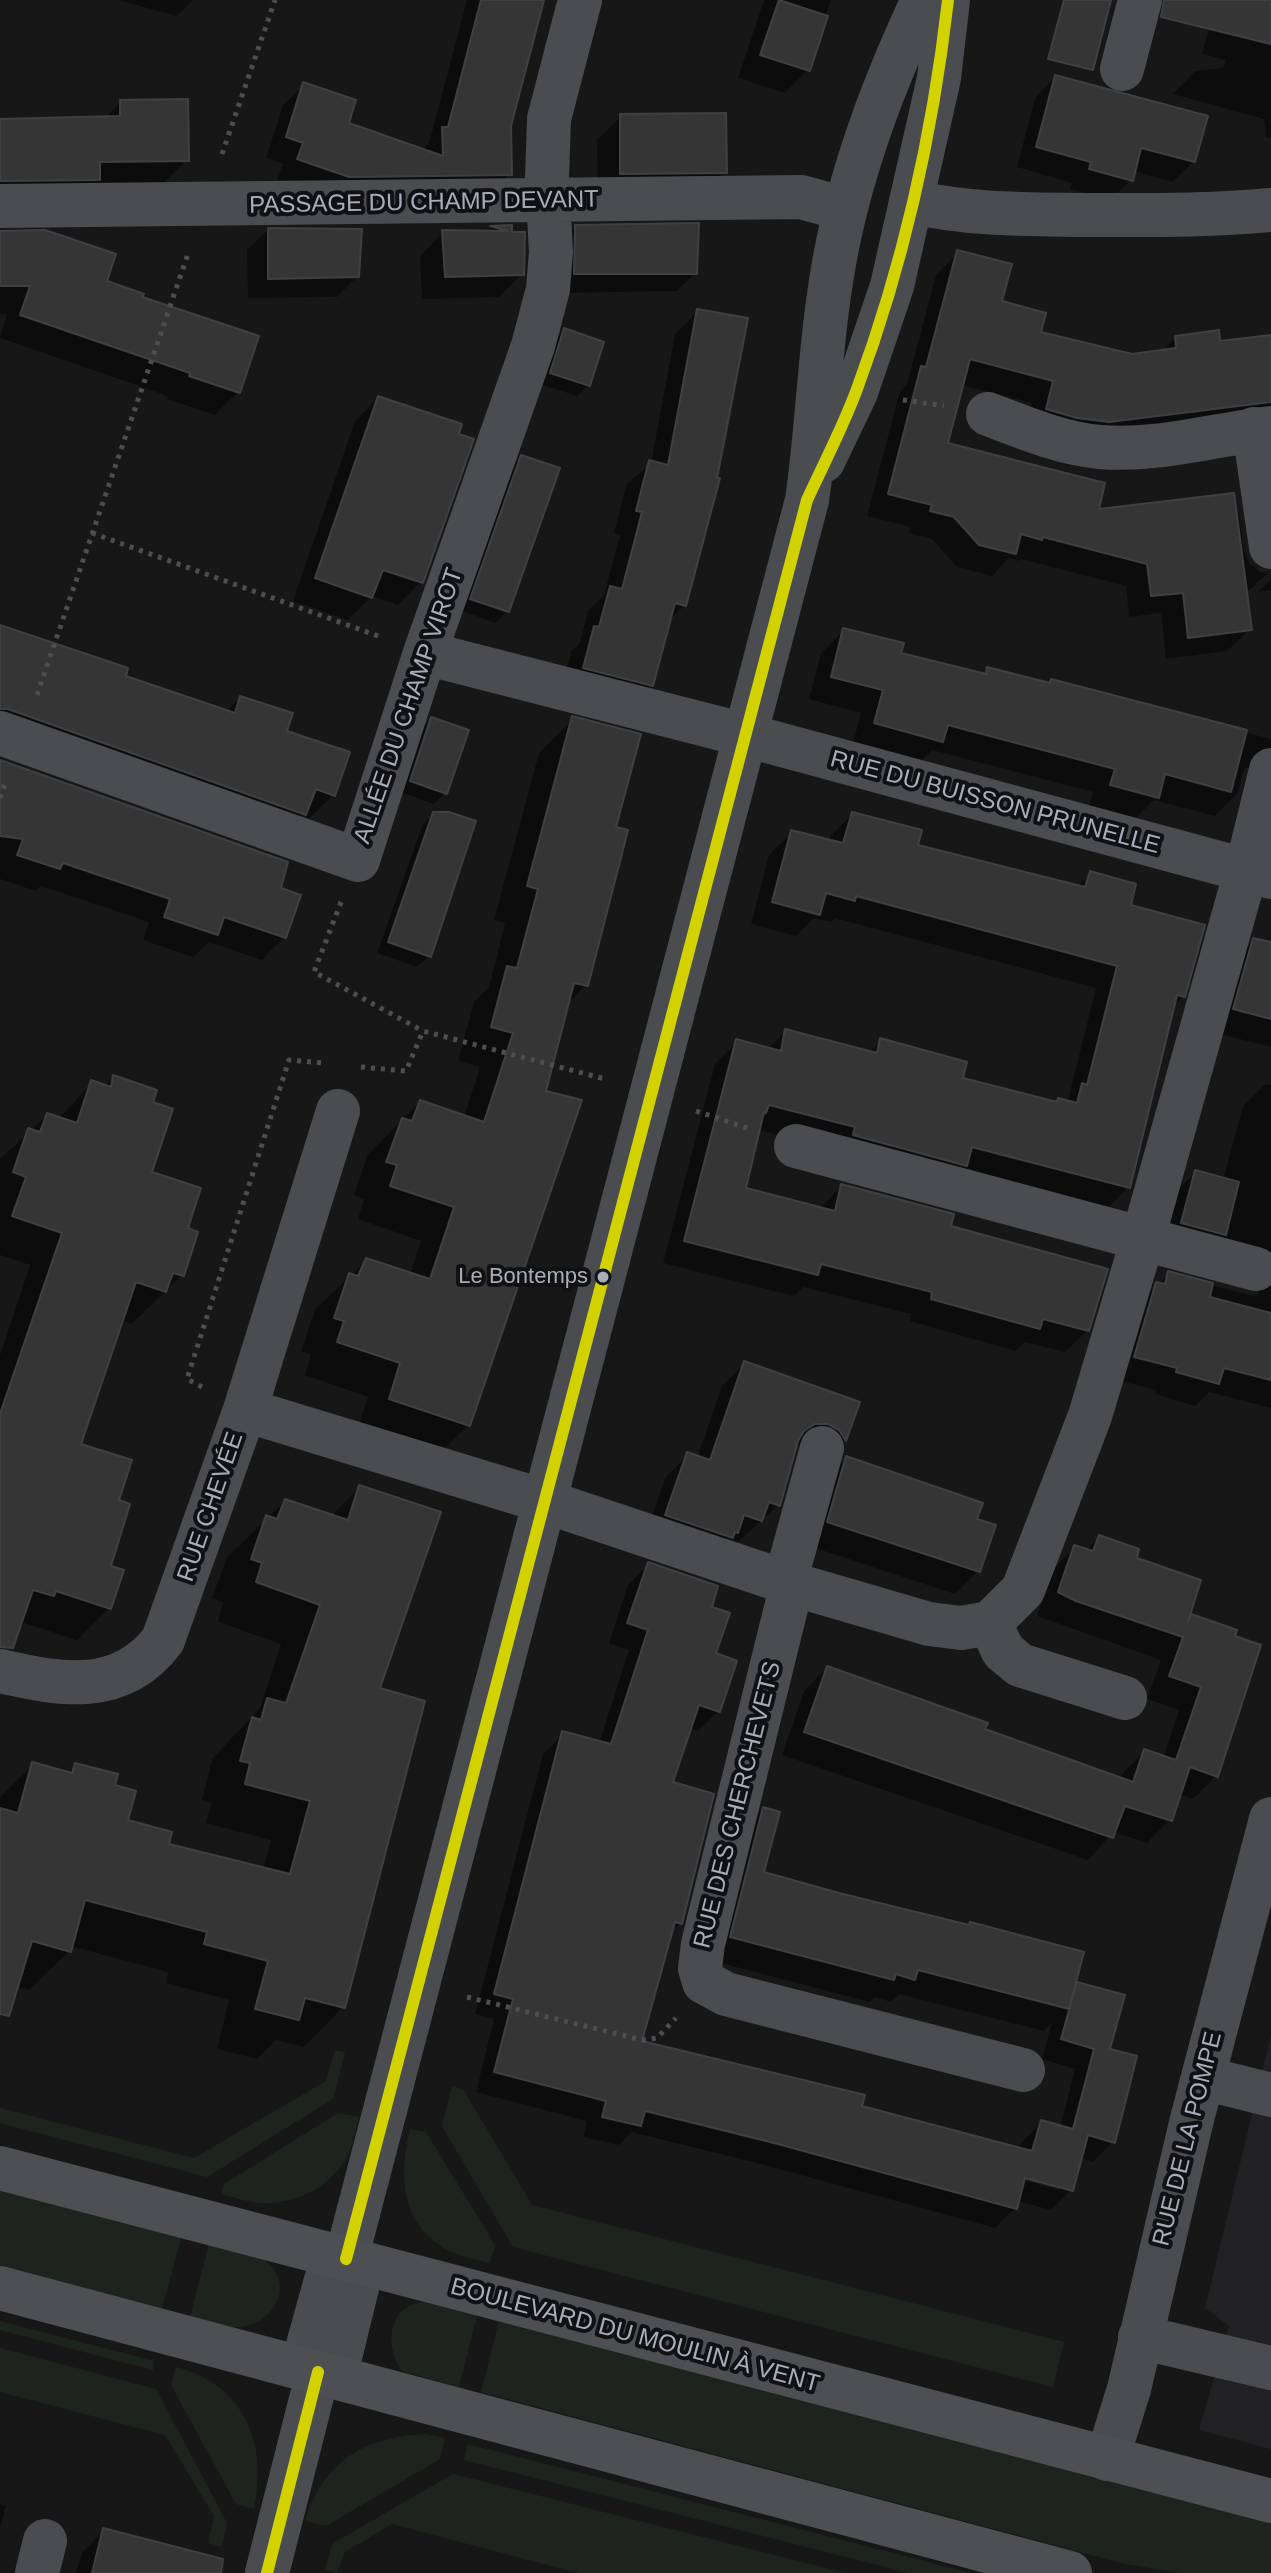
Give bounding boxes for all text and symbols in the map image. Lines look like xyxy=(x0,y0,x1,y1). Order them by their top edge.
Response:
street label: PASSAGE DU CHAMP DEVANT xyxy=(249,186,599,220)
street label: ALLÉE DU CHAMP VIROT xyxy=(348,564,470,848)
street label: RUE DU BUISSON PRUNELLE xyxy=(827,745,1163,861)
place label: Le Bontemps xyxy=(458,1264,588,1290)
marker: Le Bontemps xyxy=(595,1269,611,1285)
street label: RUE CHEVÉE xyxy=(172,1429,250,1585)
street label: RUE DES CHERCHEVETS xyxy=(688,1659,788,1951)
street label: RUE DE LA POMPE xyxy=(1147,2029,1229,2249)
street label: BOULEVARD DU MOULIN À VENT xyxy=(447,2273,823,2399)

